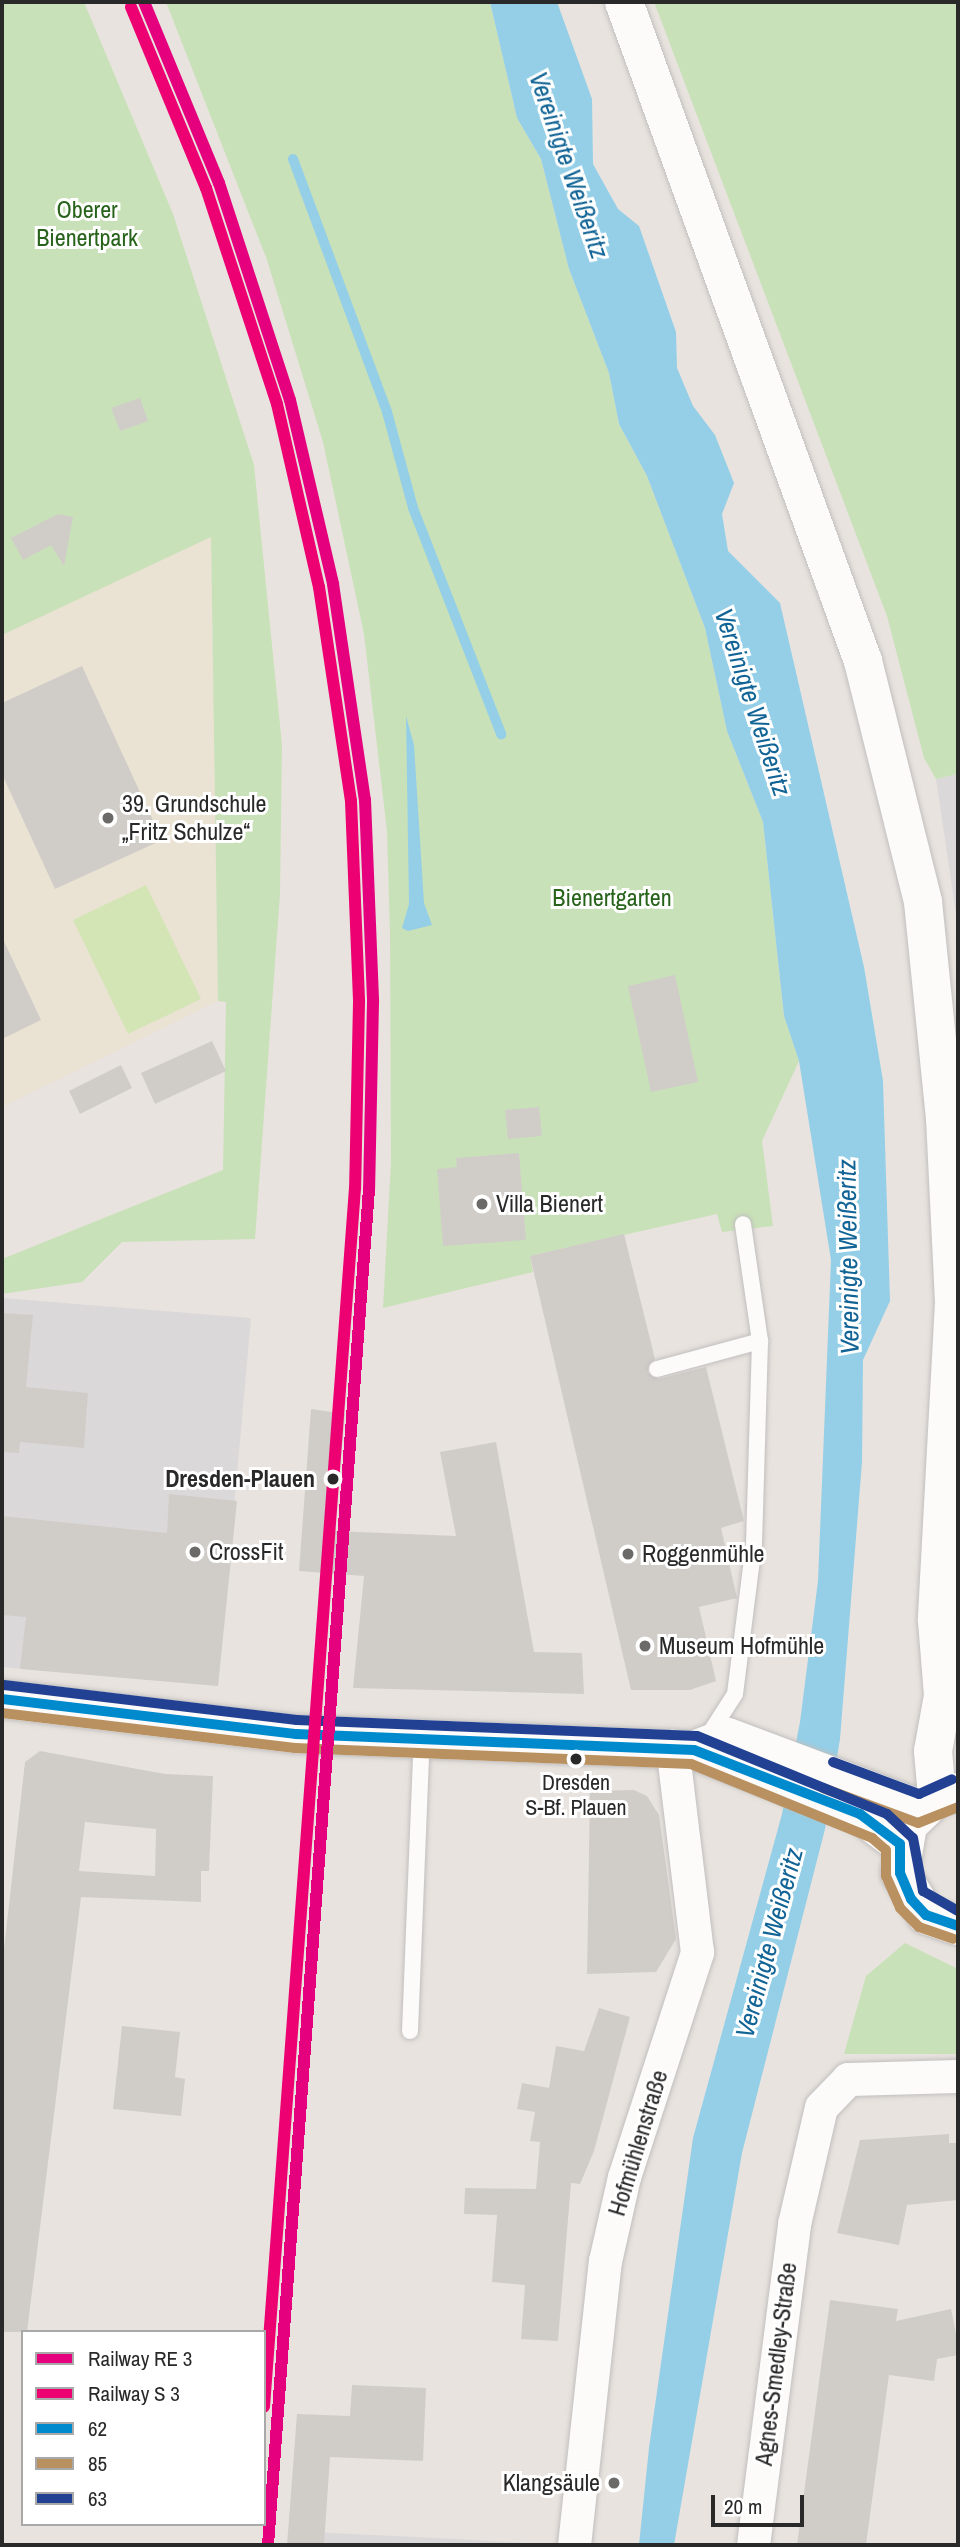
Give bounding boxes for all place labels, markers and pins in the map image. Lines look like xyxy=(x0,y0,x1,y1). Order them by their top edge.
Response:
place label: 39. Grundschule „Fritz Schulze“ xyxy=(122,790,266,846)
marker: 39. Grundschule „Fritz Schulze“ xyxy=(100,810,116,826)
place label: Villa Bienert xyxy=(496,1190,603,1218)
marker: Villa Bienert xyxy=(474,1196,490,1212)
place label: Dresden-Plauen xyxy=(165,1465,315,1493)
marker: Dresden-Plauen xyxy=(321,1467,345,1491)
place label: CrossFit xyxy=(209,1538,283,1566)
place label: Roggenmühle xyxy=(642,1540,765,1568)
marker: CrossFit xyxy=(187,1544,203,1560)
marker: Roggenmühle xyxy=(620,1546,636,1562)
place label: Museum Hofmühle xyxy=(659,1632,824,1660)
marker: Museum Hofmühle xyxy=(637,1638,653,1654)
marker: Dresden S-Bf. Plauen xyxy=(569,1752,583,1766)
place label: Dresden S-Bf. Plauen xyxy=(525,1769,627,1820)
place label: Klangsäule xyxy=(503,2469,600,2497)
marker: Klangsäule xyxy=(606,2475,622,2491)

